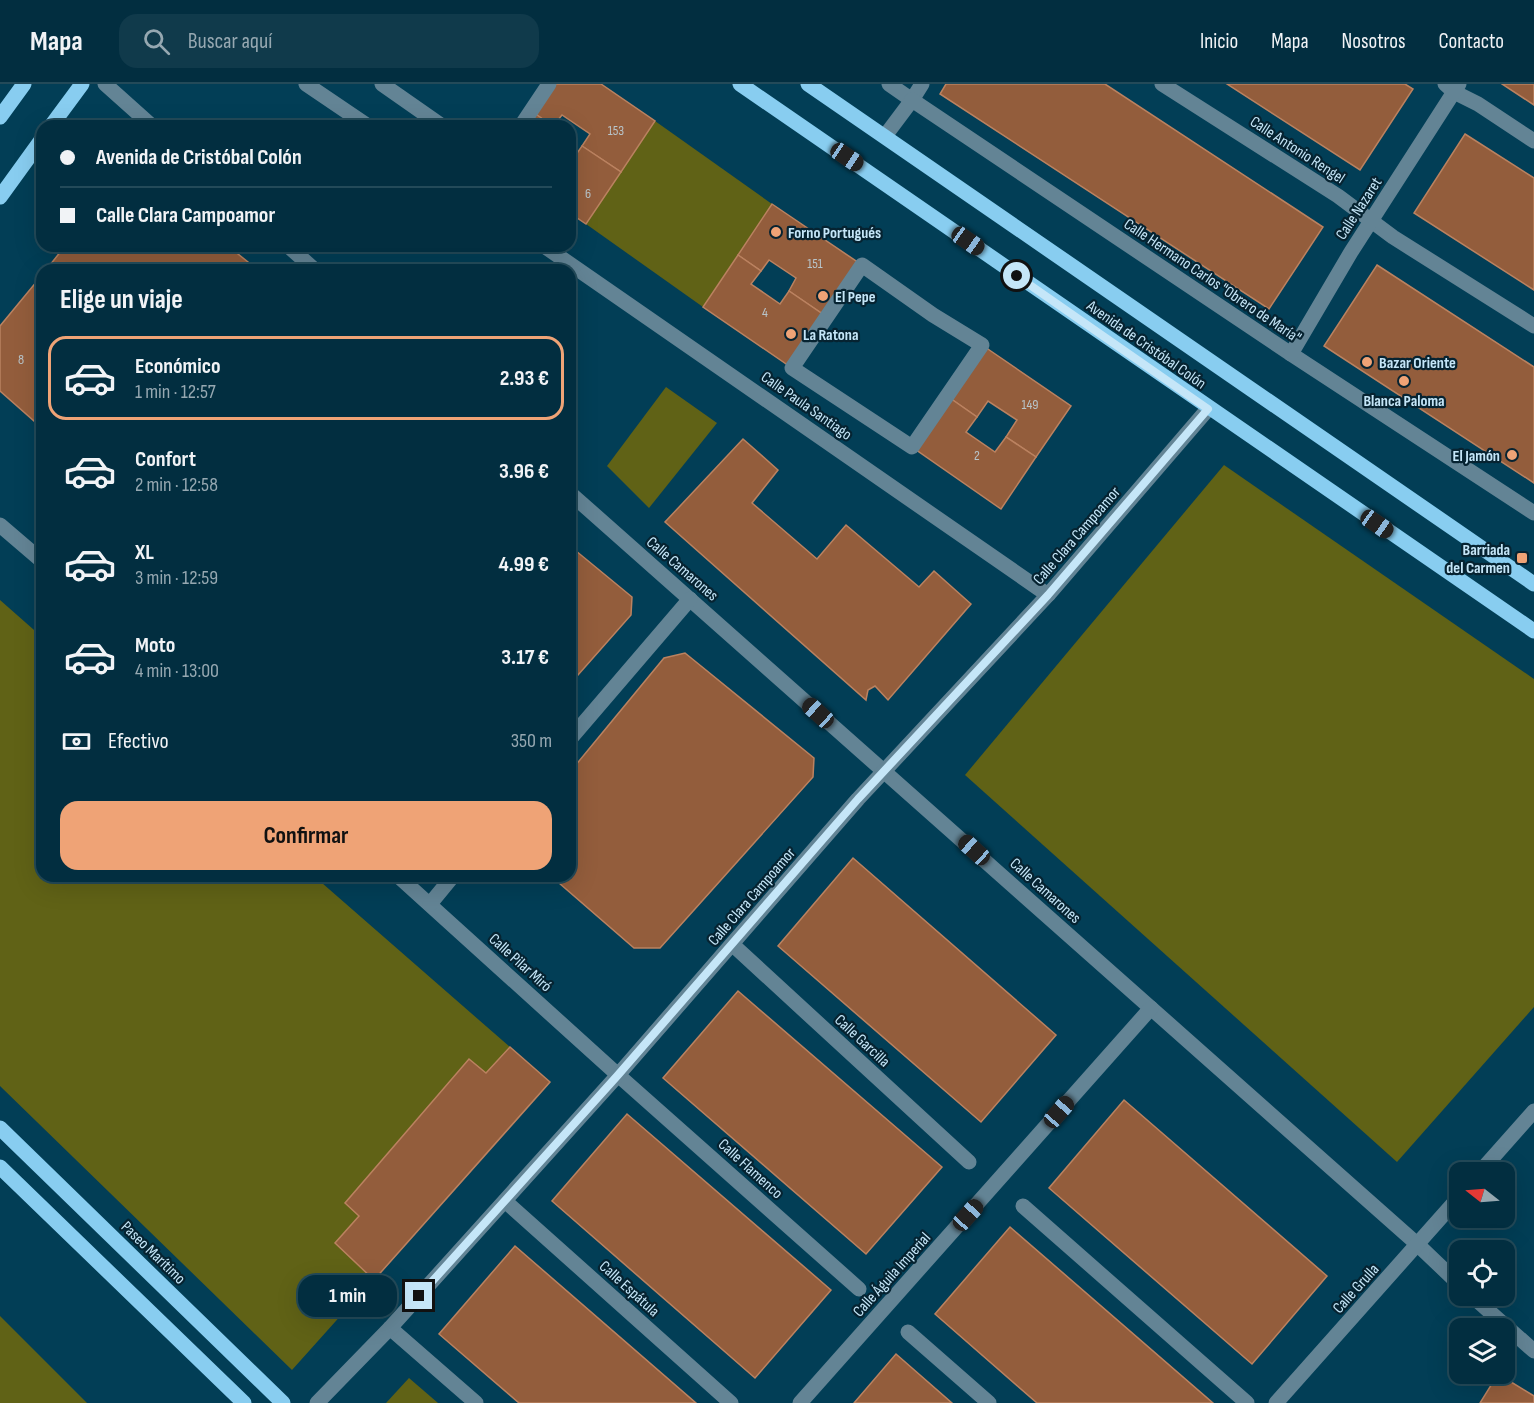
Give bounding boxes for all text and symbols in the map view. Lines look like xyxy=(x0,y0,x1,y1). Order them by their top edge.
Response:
search box xyxy=(119,14,539,68)
text: Mapa xyxy=(30,25,83,58)
icon: search xyxy=(140,25,173,58)
text: Buscar aquí xyxy=(188,28,272,55)
text: Inicio xyxy=(1200,29,1238,54)
text: Mapa xyxy=(1271,29,1309,54)
text: Nosotros xyxy=(1342,29,1406,54)
text: Contacto xyxy=(1439,29,1504,54)
street label: Calle Antonio Rengel xyxy=(1246,113,1348,188)
house number: 153 xyxy=(608,122,624,139)
car xyxy=(827,139,867,175)
text: Avenida de Cristóbal Colón xyxy=(96,144,302,171)
street label: Calle Nazaret xyxy=(1332,174,1386,244)
house number: 6 xyxy=(585,185,591,202)
text: Calle Clara Campoamor xyxy=(96,202,275,229)
street label: Calle Hermano Carlos "Obrero de María" xyxy=(1120,215,1304,348)
car xyxy=(948,223,988,259)
place label: Forno Portugués xyxy=(788,224,881,243)
marker: Forno Portugués xyxy=(769,225,783,239)
house number: 151 xyxy=(807,255,823,272)
route start xyxy=(1003,262,1030,289)
text: Elige un viaje xyxy=(60,284,183,316)
place label: El Pepe xyxy=(835,288,876,307)
marker: El Pepe xyxy=(816,289,830,303)
street label: Avenida de Cristóbal Colón xyxy=(1082,296,1210,394)
house number: 4 xyxy=(762,304,768,321)
place label: La Ratona xyxy=(803,326,859,345)
marker: La Ratona xyxy=(784,327,798,341)
house number: 8 xyxy=(18,351,24,368)
icon: car xyxy=(63,351,117,405)
text: Económico xyxy=(135,353,221,380)
place label: Bazar Oriente xyxy=(1379,354,1456,373)
marker: Bazar Oriente xyxy=(1360,355,1374,369)
text: 2.93 € xyxy=(500,365,549,392)
street label: Calle Paula Santiago xyxy=(757,368,855,445)
marker: Blanca Paloma xyxy=(1397,374,1411,388)
text: 1 min · 12:57 xyxy=(135,380,216,404)
place label: Blanca Paloma xyxy=(1363,392,1445,411)
house number: 149 xyxy=(1022,396,1038,413)
icon: car xyxy=(63,444,117,498)
text: Confort xyxy=(135,446,196,473)
house number: 2 xyxy=(974,447,980,464)
place label: El Jamón xyxy=(1452,447,1500,466)
marker: El Jamón xyxy=(1505,448,1519,462)
text: 3.96 € xyxy=(499,458,549,485)
text: 2 min · 12:58 xyxy=(135,473,218,497)
street label: Calle Clara Campoamor xyxy=(1029,483,1125,589)
car xyxy=(1357,506,1397,542)
street label: Calle Camarones xyxy=(642,533,722,606)
icon: car xyxy=(63,537,117,591)
text: XL xyxy=(135,539,154,566)
place label: Barriada del Carmen xyxy=(1446,541,1510,578)
text: 4.99 € xyxy=(499,551,549,578)
marker: Barriada del Carmen xyxy=(1515,551,1529,565)
text: 3 min · 12:59 xyxy=(135,566,218,590)
icon: car xyxy=(63,630,117,684)
text: Moto xyxy=(135,632,175,659)
text: 3.17 € xyxy=(501,644,549,671)
text: 4 min · 13:00 xyxy=(135,659,219,683)
car xyxy=(799,694,837,732)
icon: cash xyxy=(60,725,93,758)
text: Efectivo xyxy=(108,728,169,755)
text: 350 m xyxy=(511,729,552,753)
button: Confirmar xyxy=(60,801,552,870)
car xyxy=(955,831,993,869)
street label: Calle Clara Campoamor xyxy=(704,844,800,950)
street label: Calle Camarones xyxy=(1006,854,1084,928)
street label: Calle Pilar Miró xyxy=(485,930,555,996)
street label: Calle Garcilla xyxy=(830,1011,893,1071)
car xyxy=(1040,1093,1078,1131)
street label: Calle Flamenco xyxy=(714,1135,786,1203)
north arrow xyxy=(1449,1162,1515,1228)
map controls xyxy=(1449,1162,1515,1384)
car xyxy=(949,1196,987,1234)
street label: Paseo Marítimo xyxy=(117,1218,189,1288)
street label: Calle Águila Imperial xyxy=(849,1229,935,1321)
button: locate xyxy=(1449,1240,1515,1306)
street label: Calle Espátula xyxy=(595,1257,663,1321)
street label: Calle Grulla xyxy=(1329,1260,1383,1318)
callout: 1 min xyxy=(299,1275,398,1317)
route end xyxy=(405,1282,432,1309)
text: 1 min xyxy=(329,1284,366,1308)
button: layers xyxy=(1449,1318,1515,1384)

